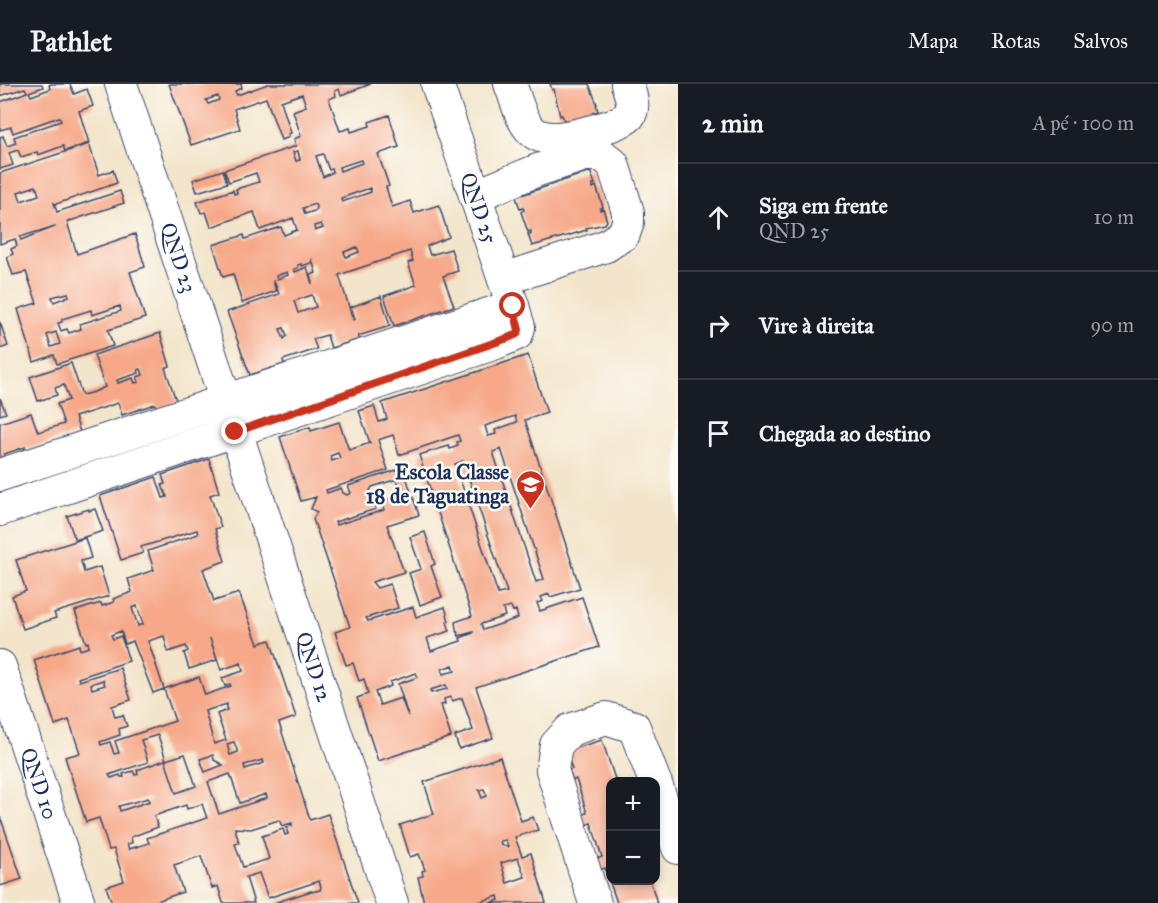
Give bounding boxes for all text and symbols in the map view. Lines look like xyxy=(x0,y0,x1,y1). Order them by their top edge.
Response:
text: Pathlet xyxy=(30,24,112,59)
text: Mapa xyxy=(908,28,958,54)
text: Rotas xyxy=(991,28,1040,54)
text: Salvos xyxy=(1073,28,1128,54)
text: 2 min xyxy=(702,107,763,139)
text: A pé · 100 m xyxy=(1033,111,1134,135)
street label: QND 25 xyxy=(455,169,503,247)
text: Siga em frente xyxy=(759,192,888,219)
icon: ahead xyxy=(702,201,735,234)
text: 10 m xyxy=(1093,205,1134,229)
street label: QND 23 xyxy=(155,219,202,296)
text: QND 25 xyxy=(759,219,829,243)
route start xyxy=(499,292,525,318)
icon: right xyxy=(702,309,735,342)
text: Vire à direita xyxy=(759,312,874,339)
text: 90 m xyxy=(1091,313,1134,337)
icon: arrive xyxy=(702,417,735,450)
route end xyxy=(221,418,247,444)
text: Chegada ao destino xyxy=(759,420,930,447)
place label: Escola Classe 18 de Taguatinga xyxy=(366,459,510,509)
school or university icon: Escola Classe 18 de Taguatinga xyxy=(514,468,546,510)
street label: QND 12 xyxy=(290,629,338,706)
street label: QND 10 xyxy=(15,744,63,823)
map controls xyxy=(606,777,660,885)
button: + xyxy=(606,777,660,831)
button: − xyxy=(606,831,660,885)

